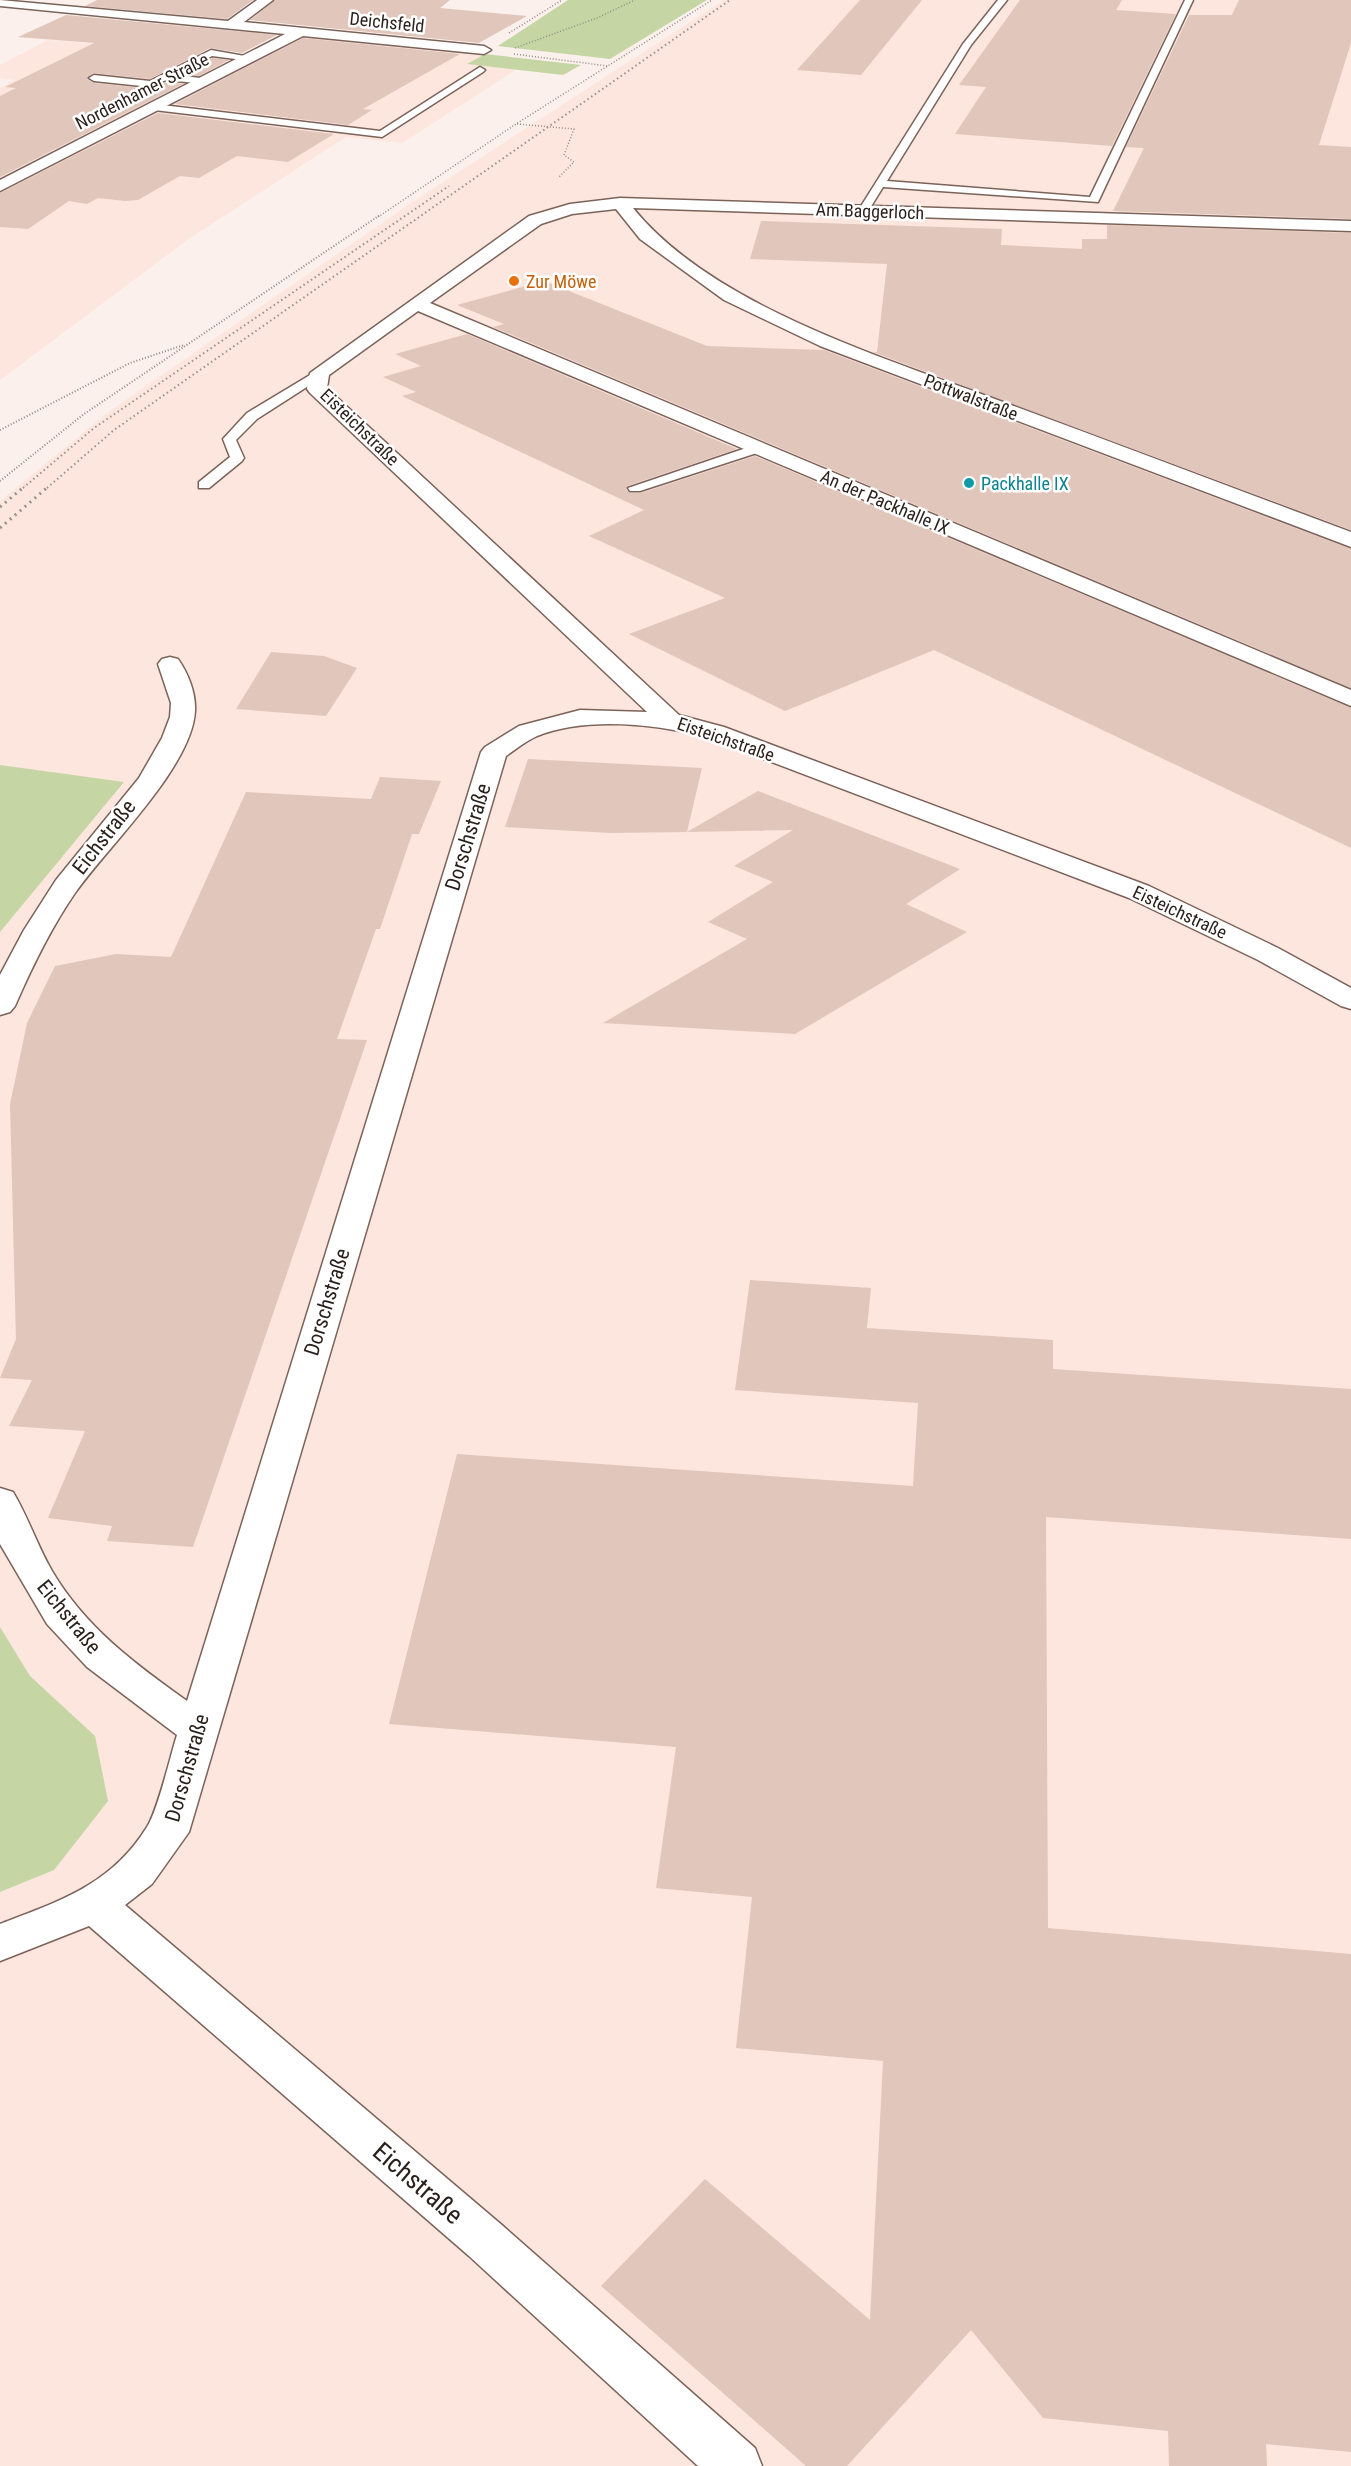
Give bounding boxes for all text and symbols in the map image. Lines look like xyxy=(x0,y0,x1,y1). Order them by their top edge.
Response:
street label: Deichsfeld xyxy=(349,8,425,36)
street label: Nordenhamer Straße xyxy=(72,48,212,134)
street label: Am Baggerloch xyxy=(815,199,925,223)
place label: Zur Möwe xyxy=(526,271,596,292)
marker: Zur Möwe xyxy=(507,274,521,288)
street label: Pottwalstraße xyxy=(921,369,1021,425)
street label: Eisteichstraße xyxy=(316,384,404,470)
street label: An der Packhalle IX xyxy=(817,465,953,539)
place label: Packhalle IX xyxy=(981,473,1069,494)
marker: Packhalle IX xyxy=(962,476,976,490)
street label: Eisteichstraße xyxy=(675,713,777,765)
street label: Dorschstraße xyxy=(440,780,496,894)
street label: Eichstraße xyxy=(68,795,141,879)
street label: Eisteichstraße xyxy=(1130,881,1230,943)
street label: Dorschstraße xyxy=(299,1245,355,1359)
street label: Eichstraße xyxy=(32,1575,106,1659)
street label: Dorschstraße xyxy=(160,1711,214,1825)
street label: Eichstraße xyxy=(367,2136,469,2230)

